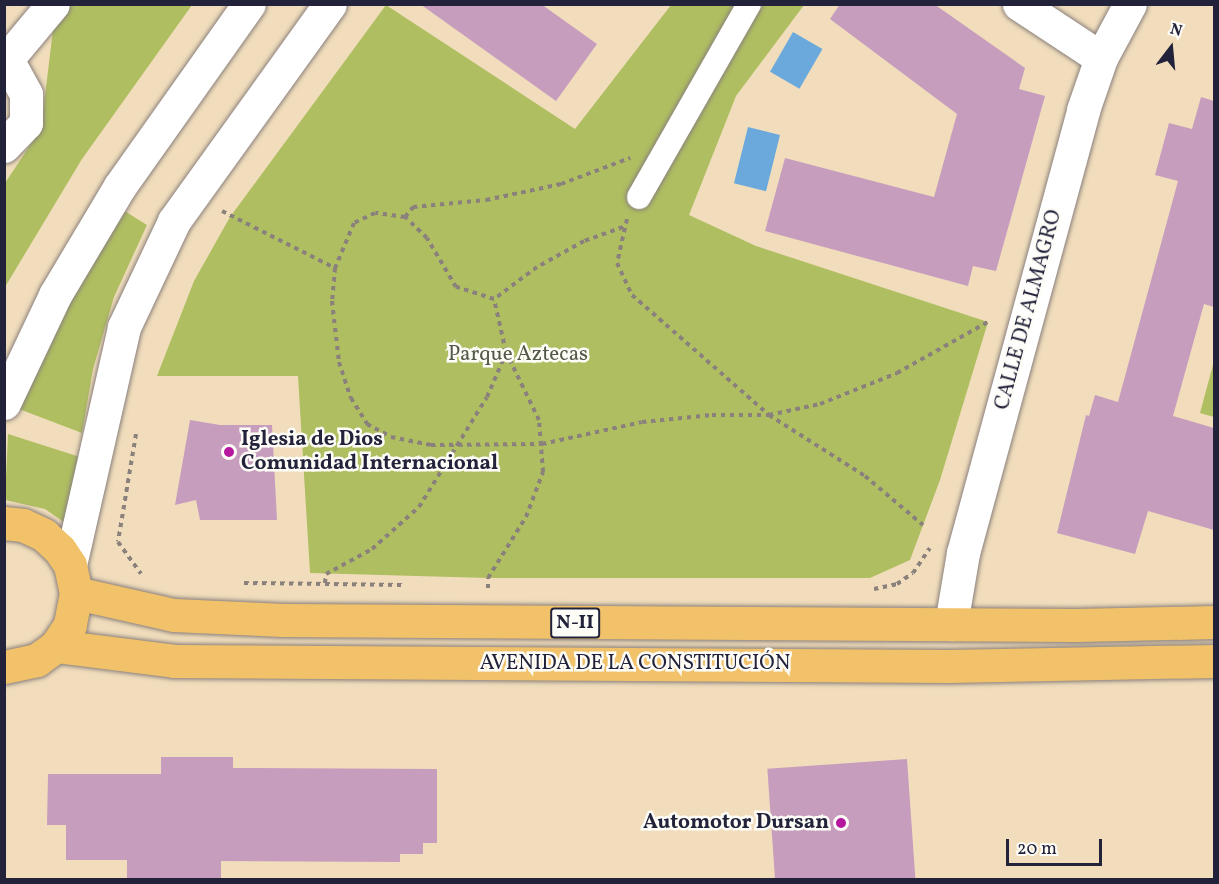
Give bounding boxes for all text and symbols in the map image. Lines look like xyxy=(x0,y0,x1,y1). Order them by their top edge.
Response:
north arrow xyxy=(1141,18,1201,78)
text: N xyxy=(1167,19,1185,43)
street label: CALLE DE ALMAGRO xyxy=(990,207,1068,413)
park label: Parque Aztecas xyxy=(448,342,588,368)
place label: Iglesia de Dios Comunidad Internacional xyxy=(241,427,498,477)
marker: Iglesia de Dios Comunidad Internacional xyxy=(222,445,236,459)
road number: N-II xyxy=(550,606,600,640)
street label: AVENIDA DE LA CONSTITUCIÓN xyxy=(480,651,790,677)
place label: Automotor Dursan xyxy=(643,810,829,836)
marker: Automotor Dursan xyxy=(834,816,848,830)
scale bar xyxy=(1009,827,1105,865)
text: 20 m xyxy=(1017,837,1057,862)

